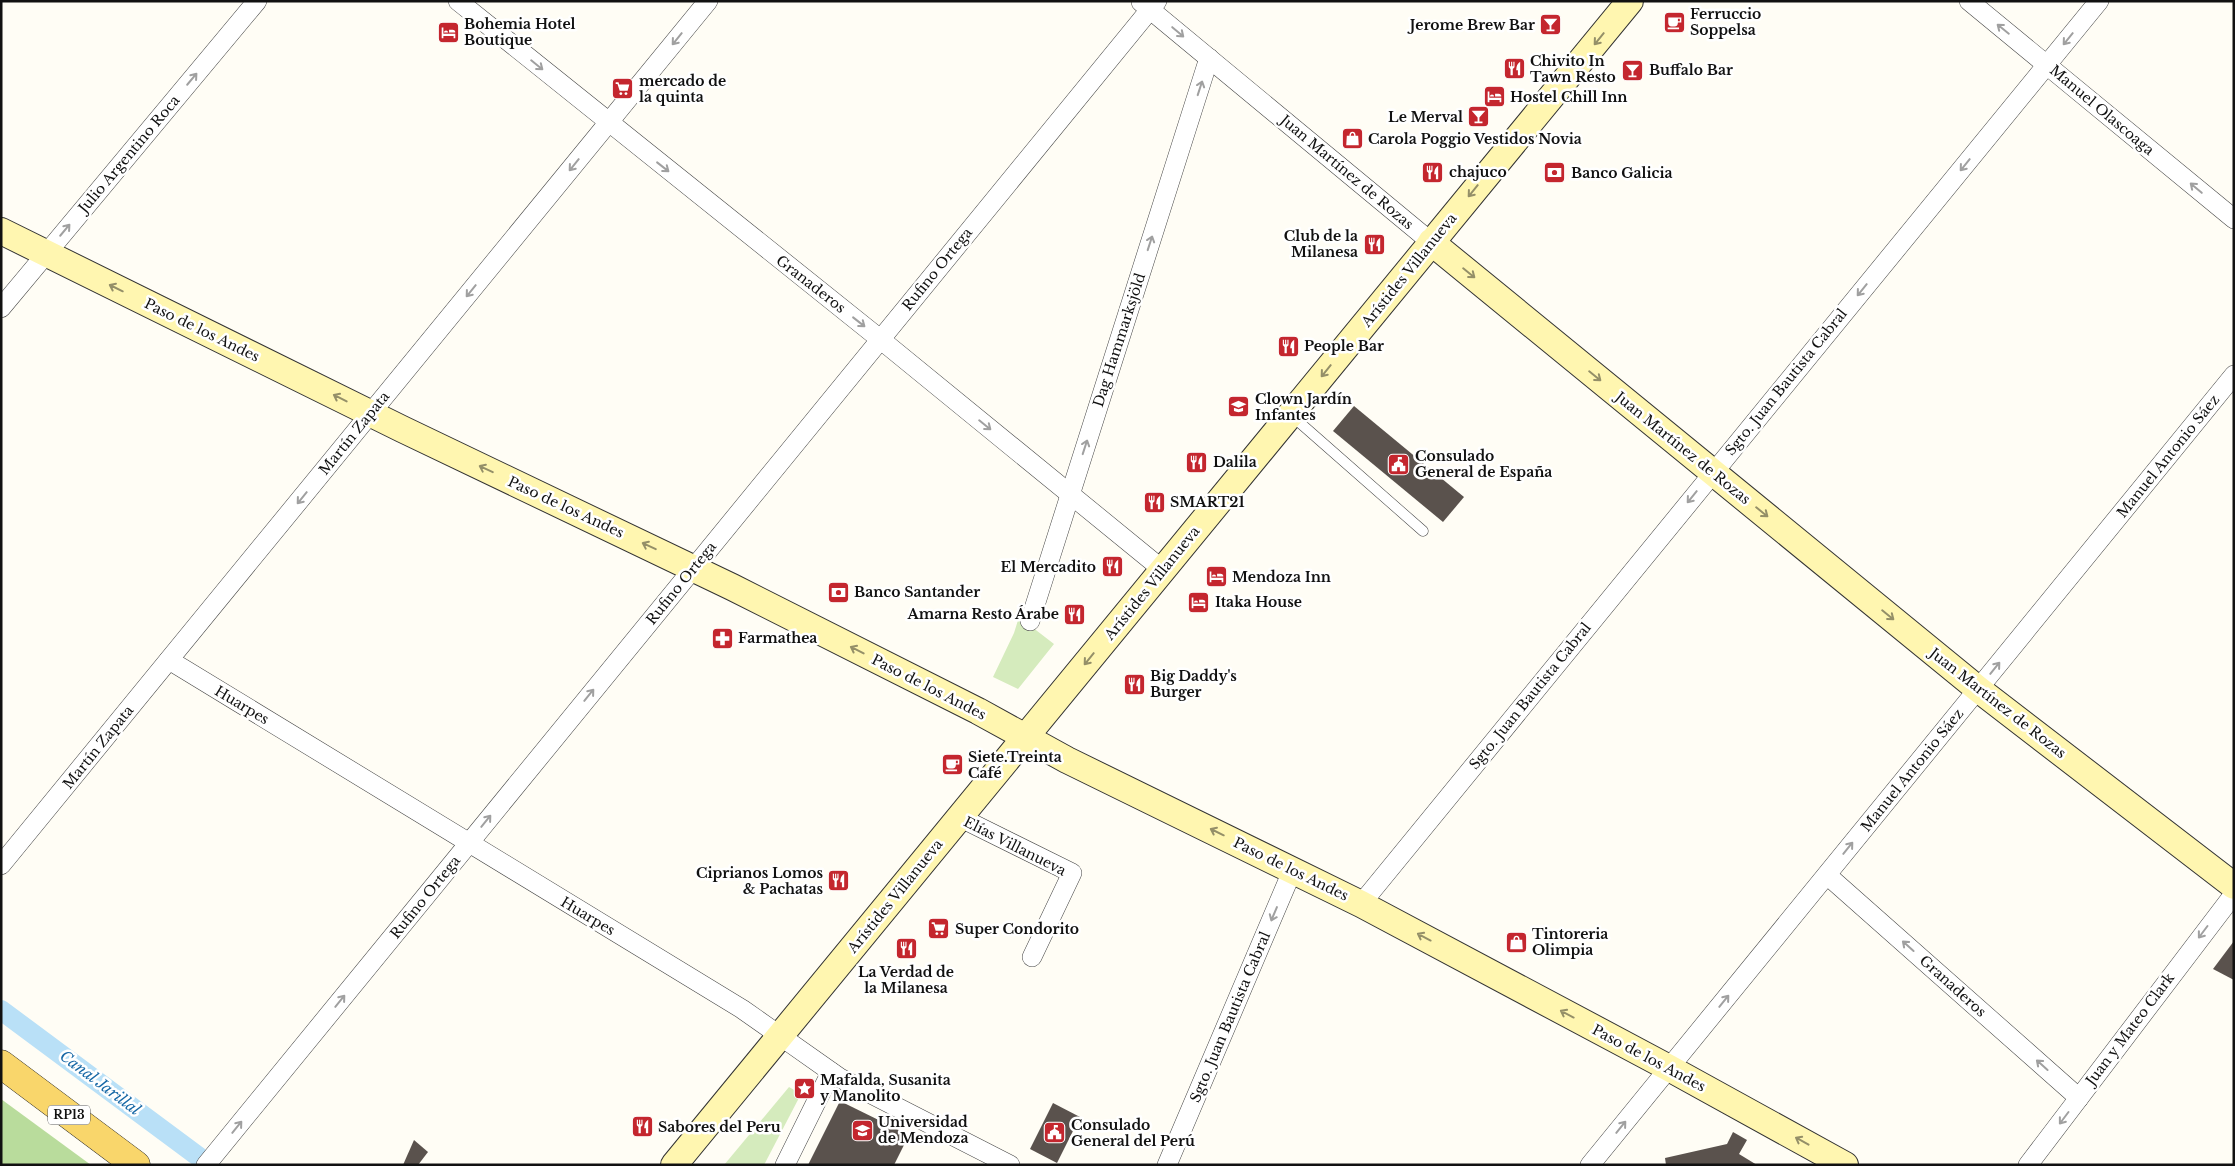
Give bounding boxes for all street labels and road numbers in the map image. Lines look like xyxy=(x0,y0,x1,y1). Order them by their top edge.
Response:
street label: Manuel Olascoaga xyxy=(2046,61,2158,159)
street label: Julio Argentino Roca xyxy=(73,91,184,218)
street label: Juan Martínez de Rozas xyxy=(1275,110,1417,233)
street label: Arístides Villanueva xyxy=(1357,209,1461,331)
street label: Rufino Ortega xyxy=(898,224,976,314)
street label: Granaderos xyxy=(773,251,849,317)
street label: Dag Hammarksjöld xyxy=(1089,270,1149,409)
street label: Paso de los Andes xyxy=(141,294,263,366)
street label: Sgto. Juan Bautista Cabral xyxy=(1721,305,1851,459)
street label: Martín Zapata xyxy=(315,387,393,478)
street label: Juan Martínez de Rozas xyxy=(1610,387,1754,508)
street label: Manuel Antonio Sáez xyxy=(2113,391,2223,521)
street label: Paso de los Andes xyxy=(505,472,627,542)
street label: Arístides Villanueva xyxy=(1100,522,1204,644)
street label: Rufino Ortega xyxy=(642,538,720,628)
street label: Sgto. Juan Bautista Cabral xyxy=(1465,619,1595,773)
street label: Juan Martínez de Rozas xyxy=(1924,643,2070,762)
street label: Paso de los Andes xyxy=(869,650,989,724)
street label: Huarpes xyxy=(211,682,273,728)
street label: Martín Zapata xyxy=(59,701,137,792)
street label: Manuel Antonio Sáez xyxy=(1857,705,1967,835)
street label: Elías Villanueva xyxy=(961,812,1069,880)
street label: Paso de los Andes xyxy=(1230,833,1352,905)
street label: Arístides Villanueva xyxy=(843,835,947,957)
street label: Rufino Ortega xyxy=(386,852,464,942)
street label: Huarpes xyxy=(557,893,619,939)
street label: Sgto. Juan Bautista Cabral xyxy=(1186,928,1274,1105)
street label: Granaderos xyxy=(1916,951,1990,1021)
street label: Juan y Mateo Clark xyxy=(2081,969,2178,1091)
street label: Paso de los Andes xyxy=(1589,1020,1709,1096)
road number: RP13 xyxy=(48,1106,90,1124)

